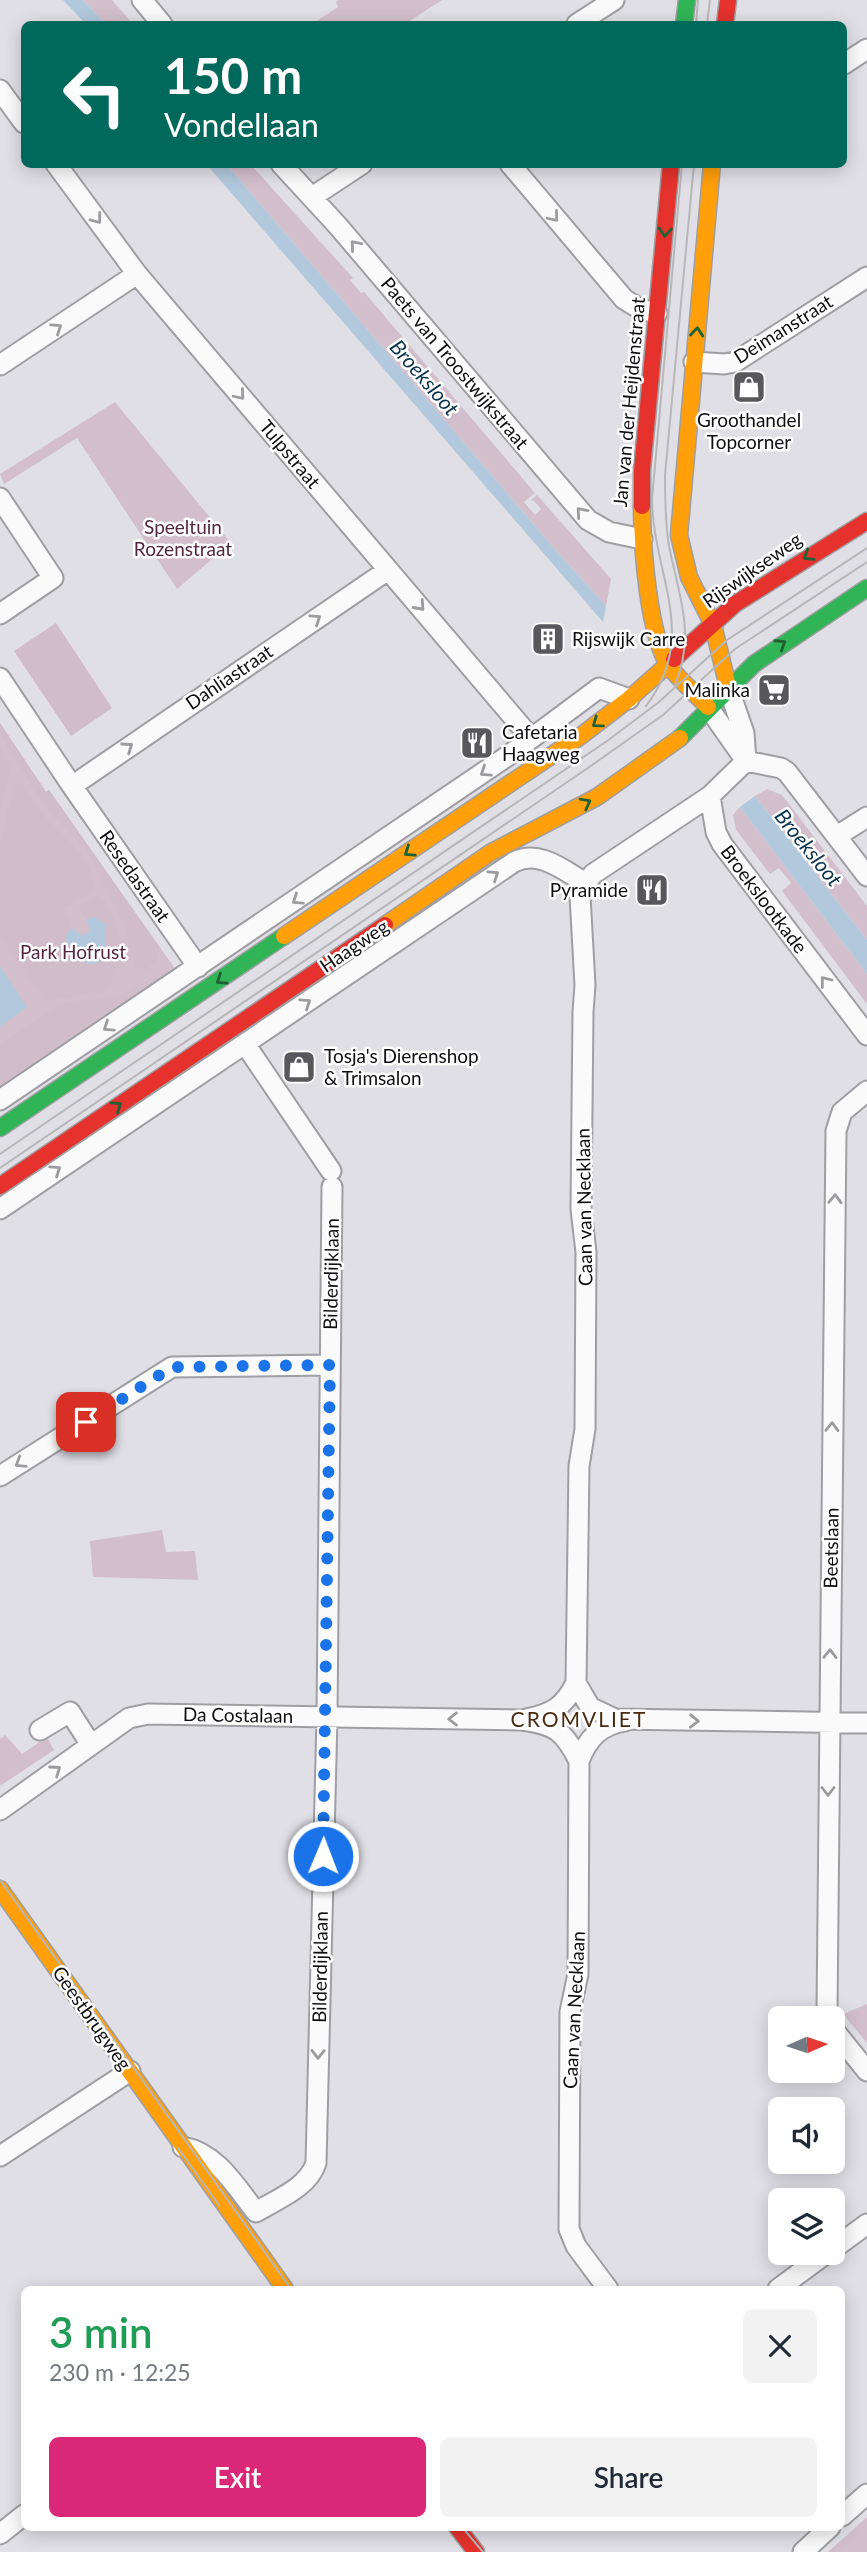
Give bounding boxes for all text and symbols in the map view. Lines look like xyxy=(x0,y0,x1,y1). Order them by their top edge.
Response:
text: 150 m xyxy=(164,46,302,104)
icon: left xyxy=(49,49,140,140)
text: Vondellaan xyxy=(164,105,319,144)
one-way arrow xyxy=(546,209,558,222)
one-way arrow xyxy=(88,211,101,224)
one-way arrow xyxy=(658,227,673,238)
one-way arrow xyxy=(350,241,363,253)
street label: Paets van Troostwijkstraat xyxy=(377,272,534,453)
street label: Deimanstraat xyxy=(729,289,836,368)
street label: Jan van der Heijdenstraat xyxy=(608,296,649,508)
one-way arrow xyxy=(49,323,62,336)
one-way arrow xyxy=(689,326,704,337)
water label: Broeksloot xyxy=(385,334,465,420)
shop icon: Groothandel Topcorner xyxy=(730,368,768,406)
one-way arrow xyxy=(232,387,244,400)
place label: Groothandel Topcorner xyxy=(697,408,801,453)
street label: Tulpstraat xyxy=(255,415,326,493)
one-way arrow xyxy=(577,507,590,520)
park label: Speeltuin Rozenstraat xyxy=(134,515,232,560)
street label: Rijswijkseweg xyxy=(698,527,806,612)
one-way arrow xyxy=(803,547,816,560)
one-way arrow xyxy=(411,598,424,611)
one-way arrow xyxy=(308,615,321,627)
building icon: Rijswijk Carre xyxy=(529,620,567,658)
place label: Rijswijk Carre xyxy=(572,627,685,650)
street label: Dahliastraat xyxy=(181,639,277,714)
one-way arrow xyxy=(773,640,786,653)
supermarket icon: Malinka xyxy=(755,671,793,709)
place label: Malinka xyxy=(684,678,750,701)
one-way arrow xyxy=(592,715,605,728)
place label: Cafetaria Haagweg xyxy=(502,720,580,765)
restaurant icon: Cafetaria Haagweg xyxy=(458,724,496,762)
one-way arrow xyxy=(120,742,133,755)
one-way arrow xyxy=(480,763,493,776)
one-way arrow xyxy=(579,798,591,811)
water label: Broeksloot xyxy=(770,803,848,891)
street label: Resedastraat xyxy=(95,825,176,926)
street label: Broekslootkade xyxy=(716,840,813,957)
one-way arrow xyxy=(404,844,417,856)
one-way arrow xyxy=(486,871,499,883)
restaurant icon: Pyramide xyxy=(633,871,671,909)
place label: Pyramide xyxy=(550,878,628,901)
one-way arrow xyxy=(292,892,305,904)
street label: Haagweg xyxy=(315,914,392,977)
park label: Park Hofrust xyxy=(20,940,126,963)
one-way arrow xyxy=(216,972,229,984)
one-way arrow xyxy=(821,976,834,988)
one-way arrow xyxy=(298,999,311,1011)
one-way arrow xyxy=(103,1019,116,1032)
place label: Tosja's Dierenshop & Trimsalon xyxy=(324,1044,479,1089)
shop icon: Tosja's Dierenshop & Trimsalon xyxy=(280,1048,318,1086)
one-way arrow xyxy=(109,1102,122,1115)
street label: Caan van Necklaan xyxy=(571,1128,596,1286)
one-way arrow xyxy=(48,1166,61,1179)
one-way arrow xyxy=(827,1194,843,1204)
street label: Bilderdijklaan xyxy=(318,1218,343,1330)
pin xyxy=(56,1392,116,1452)
icon: arrive xyxy=(67,1403,105,1441)
one-way arrow xyxy=(825,1421,840,1432)
one-way arrow xyxy=(14,1455,27,1468)
street label: Beetslaan xyxy=(818,1507,843,1589)
one-way arrow xyxy=(822,1649,838,1659)
street label: Da Costalaan xyxy=(183,1702,293,1727)
district label: CROMVLIET xyxy=(511,1706,647,1731)
one-way arrow xyxy=(447,1711,457,1727)
one-way arrow xyxy=(689,1713,699,1729)
one-way arrow xyxy=(48,1766,61,1778)
one-way arrow xyxy=(821,1786,836,1797)
position arrow xyxy=(286,1819,360,1893)
street label: Bilderdijklaan xyxy=(307,1911,332,2023)
street label: Caan van Necklaan xyxy=(558,1930,589,2089)
street label: Geestbrugweg xyxy=(48,1961,137,2074)
north arrow xyxy=(768,2006,845,2082)
map controls xyxy=(768,2006,845,2265)
one-way arrow xyxy=(311,2049,326,2060)
button: sound xyxy=(768,2097,845,2174)
button: layers xyxy=(768,2188,845,2265)
text: 3 min xyxy=(49,2307,153,2357)
button: close xyxy=(743,2309,817,2383)
text: 230 m · 12:25 xyxy=(49,2358,191,2386)
button: Exit xyxy=(49,2437,426,2517)
button: Share xyxy=(440,2437,817,2517)

